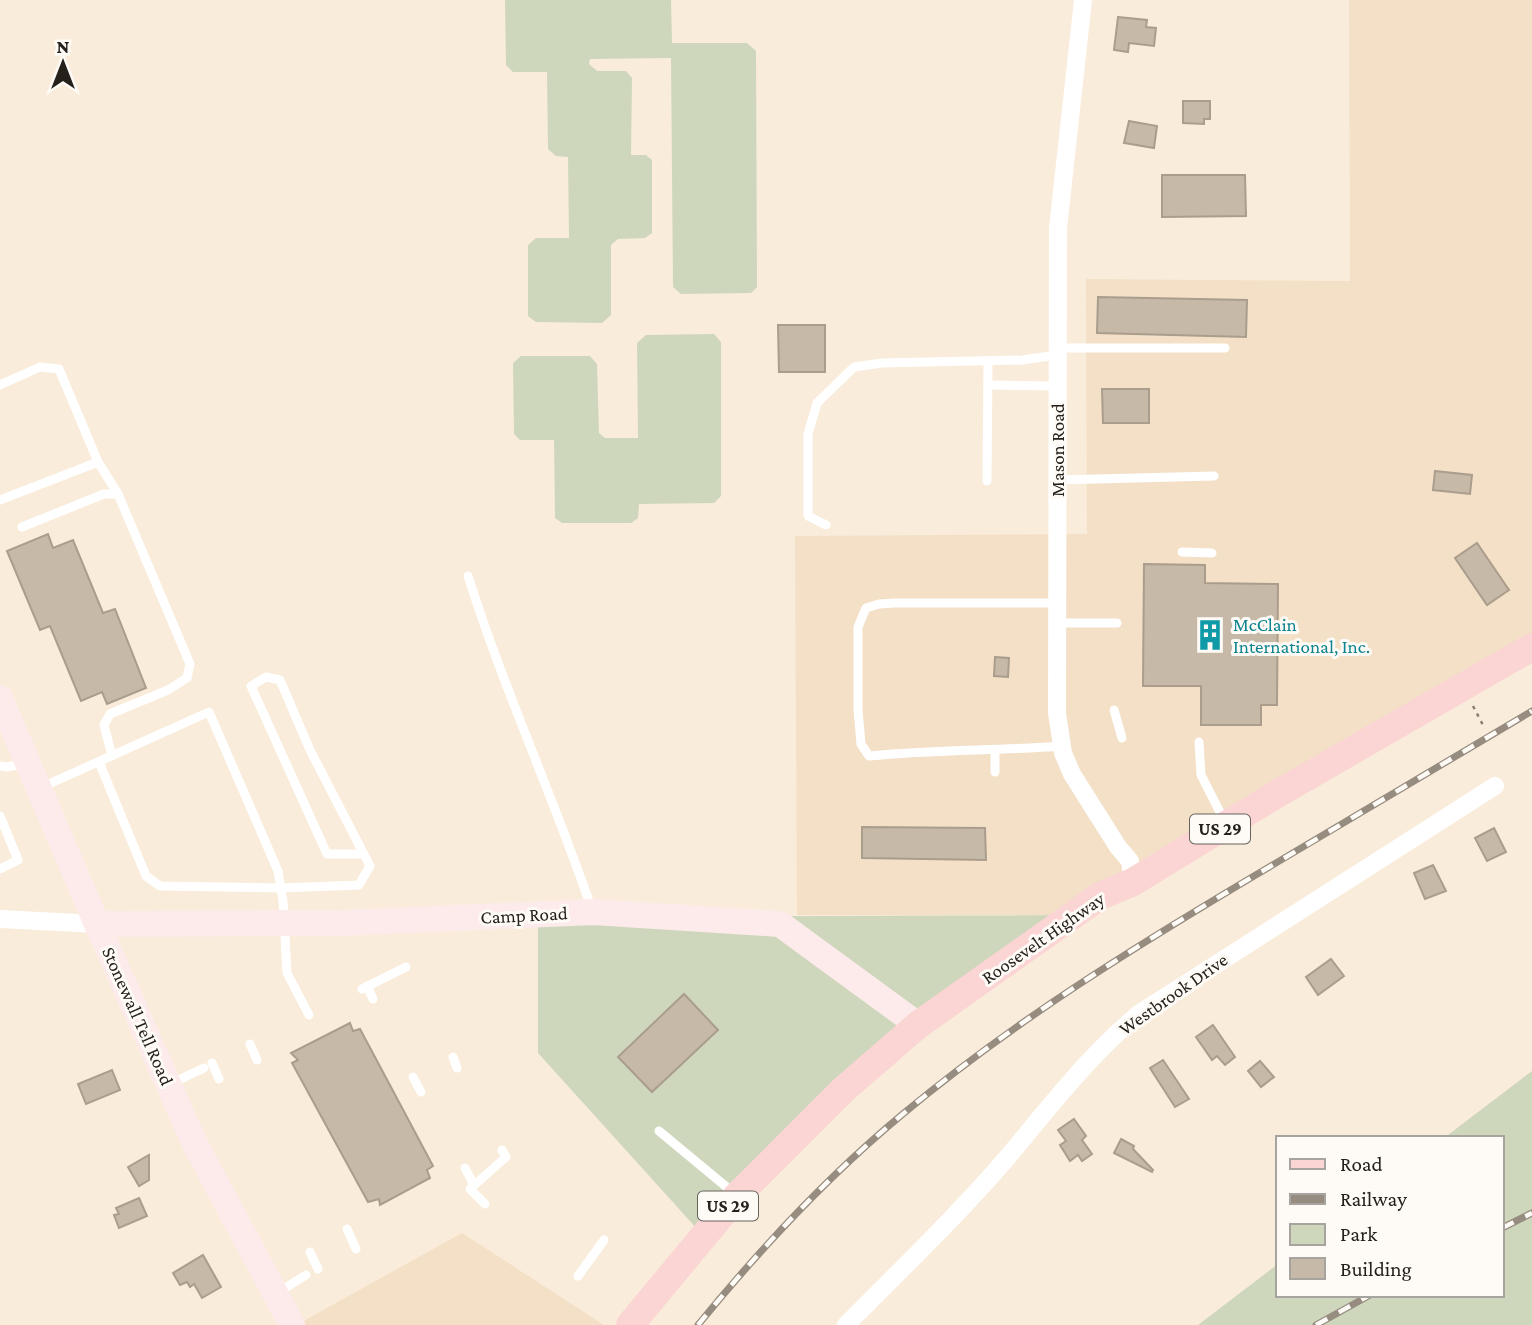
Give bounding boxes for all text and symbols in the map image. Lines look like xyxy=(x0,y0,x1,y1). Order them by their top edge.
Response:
north arrow xyxy=(28,28,98,98)
text: N xyxy=(57,36,70,57)
street label: Mason Road xyxy=(1047,403,1068,497)
place label: McClain International, Inc. xyxy=(1233,614,1370,657)
building icon: McClain International, Inc. xyxy=(1193,618,1227,652)
road number: US 29 xyxy=(1190,814,1250,844)
street label: Roosevelt Highway xyxy=(978,888,1109,988)
street label: Camp Road xyxy=(480,902,568,928)
street label: Stonewall Tell Road xyxy=(98,944,178,1088)
street label: Westbrook Drive xyxy=(1115,949,1231,1039)
legend xyxy=(1276,1136,1504,1297)
text: Road xyxy=(1340,1152,1383,1176)
text: Railway xyxy=(1340,1187,1407,1211)
road number: US 29 xyxy=(698,1191,758,1220)
text: Park xyxy=(1340,1222,1377,1246)
text: Building xyxy=(1340,1257,1412,1281)

